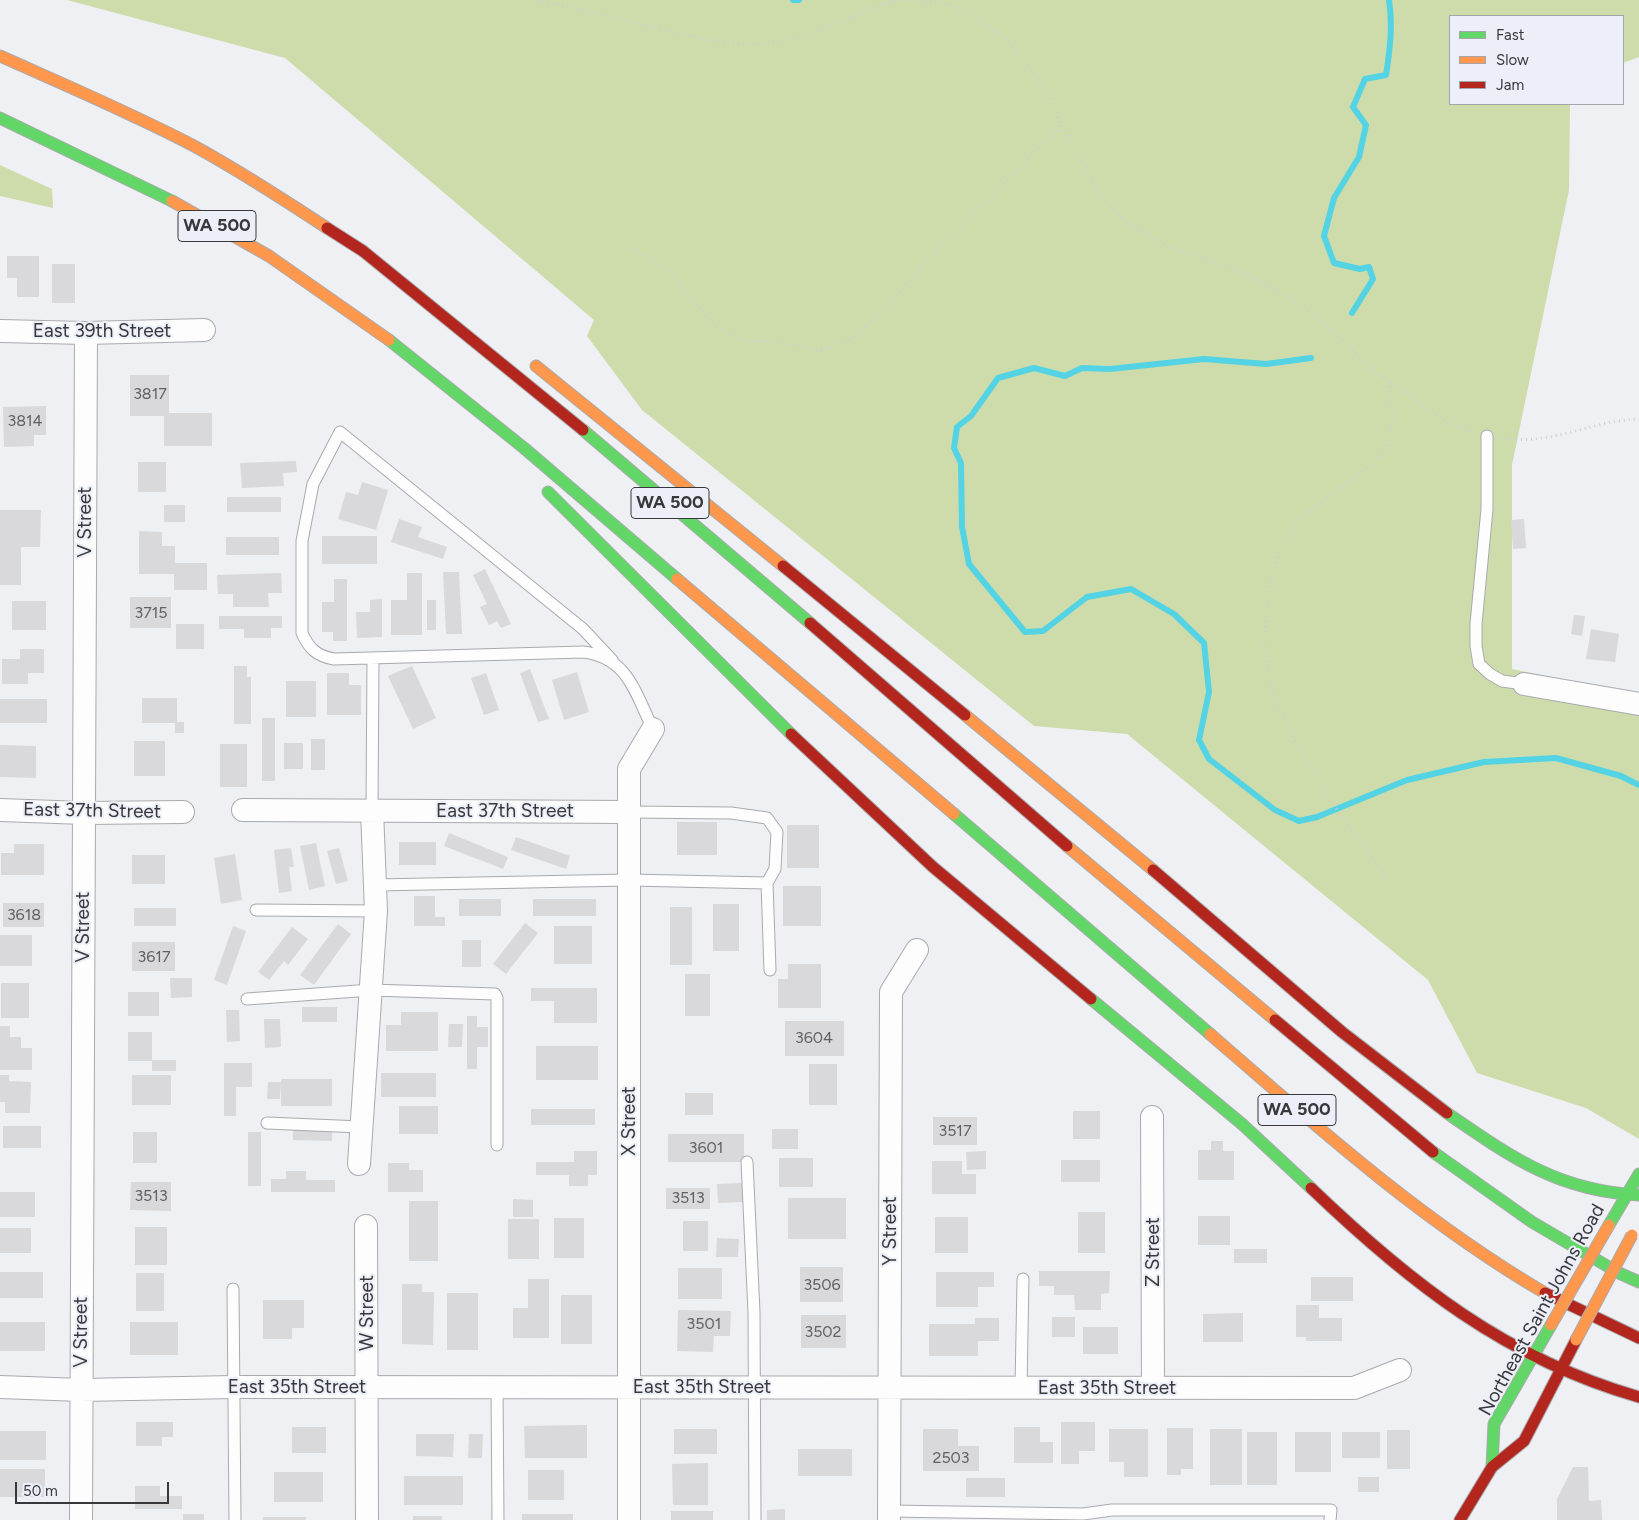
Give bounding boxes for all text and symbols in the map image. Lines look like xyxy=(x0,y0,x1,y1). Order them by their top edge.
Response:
legend xyxy=(1449,15,1624,105)
text: Fast xyxy=(1496,26,1524,44)
text: Slow xyxy=(1496,51,1529,69)
text: Jam xyxy=(1496,76,1524,94)
road number: WA 500 xyxy=(178,210,256,242)
street label: East 39th Street xyxy=(33,320,171,342)
house number: 3817 xyxy=(133,384,167,404)
house number: 3814 xyxy=(7,411,43,431)
street label: V Street xyxy=(74,486,96,558)
road number: WA 500 xyxy=(631,488,709,518)
house number: 3715 xyxy=(134,603,168,623)
street label: East 37th Street xyxy=(23,798,161,824)
street label: East 37th Street xyxy=(436,800,574,822)
street label: V Street xyxy=(72,891,94,963)
house number: 3618 xyxy=(7,905,41,925)
house number: 3617 xyxy=(138,947,170,967)
house number: 3604 xyxy=(795,1028,833,1048)
street label: X Street xyxy=(618,1086,640,1156)
road number: WA 500 xyxy=(1258,1094,1336,1126)
house number: 3517 xyxy=(938,1121,972,1141)
house number: 3601 xyxy=(689,1138,723,1158)
house number: 3513 xyxy=(134,1186,168,1206)
house number: 3513 xyxy=(671,1188,705,1208)
street label: Y Street xyxy=(879,1196,901,1266)
street label: Northeast Saint Johns Road xyxy=(1474,1200,1610,1420)
street label: Z Street xyxy=(1142,1217,1164,1287)
street label: W Street xyxy=(356,1275,378,1351)
house number: 3506 xyxy=(803,1275,841,1295)
street label: V Street xyxy=(70,1296,92,1368)
house number: 3501 xyxy=(687,1314,721,1334)
house number: 3502 xyxy=(804,1322,842,1342)
street label: East 35th Street xyxy=(228,1376,366,1398)
street label: East 35th Street xyxy=(633,1376,771,1398)
street label: East 35th Street xyxy=(1038,1377,1176,1399)
house number: 2503 xyxy=(932,1448,970,1468)
scale bar xyxy=(18,1472,171,1504)
text: 50 m xyxy=(23,1482,58,1500)

